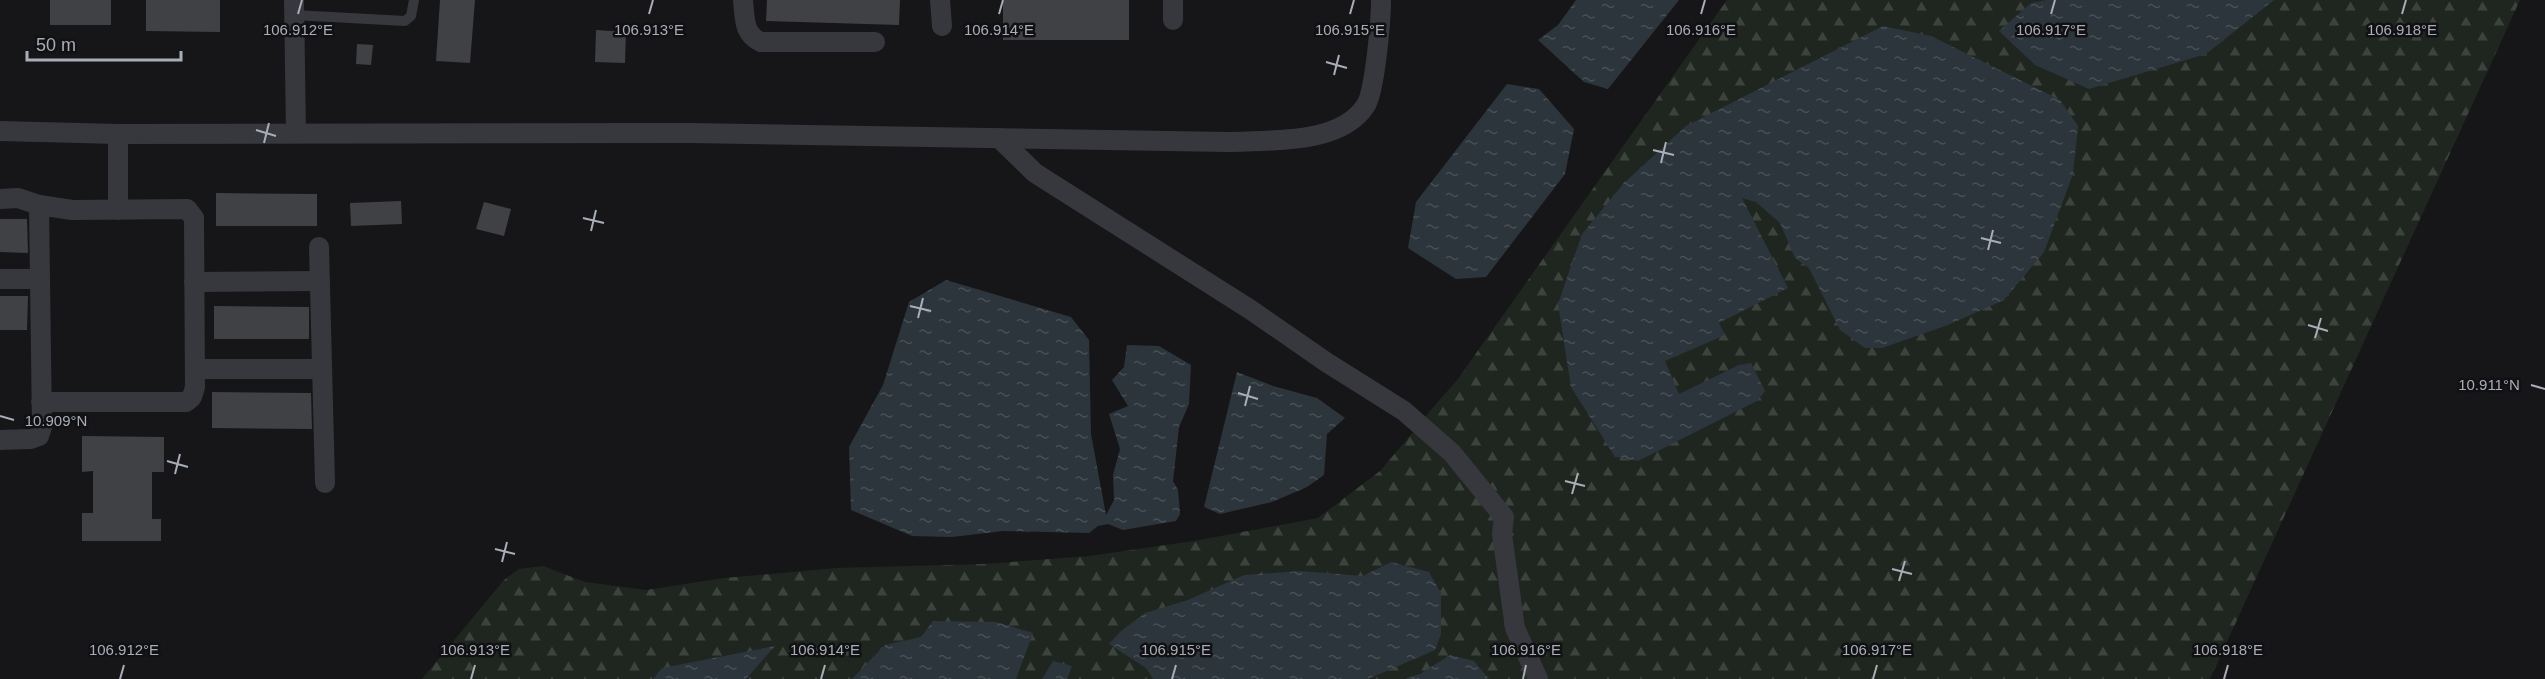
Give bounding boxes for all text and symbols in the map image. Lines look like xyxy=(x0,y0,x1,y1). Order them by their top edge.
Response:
text: 106.912°E xyxy=(263,21,333,38)
text: 106.913°E xyxy=(614,21,684,38)
text: 106.914°E xyxy=(964,21,1034,38)
text: 106.915°E xyxy=(1315,21,1385,38)
text: 106.916°E xyxy=(1666,21,1736,38)
text: 106.917°E xyxy=(2016,21,2086,38)
text: 106.918°E xyxy=(2367,21,2437,38)
scale bar xyxy=(27,24,182,62)
text: 50 m xyxy=(36,35,76,55)
text: 10.911°N xyxy=(2458,376,2520,393)
text: 10.909°N xyxy=(25,412,87,429)
text: 106.912°E xyxy=(89,641,159,658)
text: 106.913°E xyxy=(440,641,510,658)
text: 106.914°E xyxy=(790,641,860,658)
text: 106.915°E xyxy=(1141,641,1211,658)
text: 106.916°E xyxy=(1491,641,1561,658)
text: 106.917°E xyxy=(1842,641,1912,658)
text: 106.918°E xyxy=(2193,641,2263,658)

